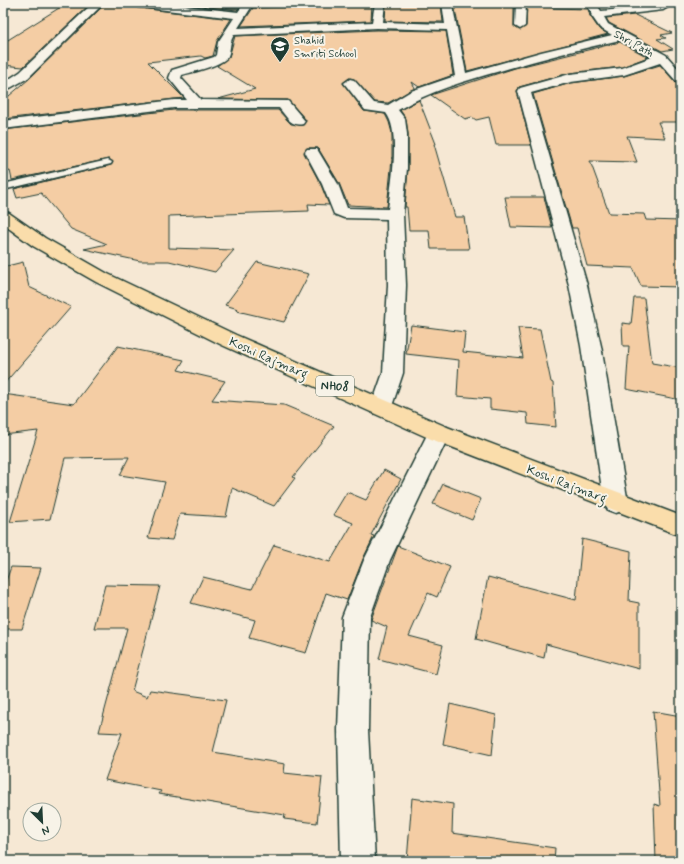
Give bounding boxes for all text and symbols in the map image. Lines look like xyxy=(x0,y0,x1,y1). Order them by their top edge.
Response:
street label: Shri Path xyxy=(611,27,656,61)
place label: Shahid Smriti School xyxy=(294,34,357,61)
school or university icon: Shahid Smriti School xyxy=(269,35,291,63)
street label: Koshi Rajmarg xyxy=(226,333,310,385)
road number: NH08 xyxy=(316,376,354,396)
street label: Koshi Rajmarg xyxy=(523,461,609,509)
north arrow xyxy=(22,802,62,842)
text: N xyxy=(39,822,52,838)

